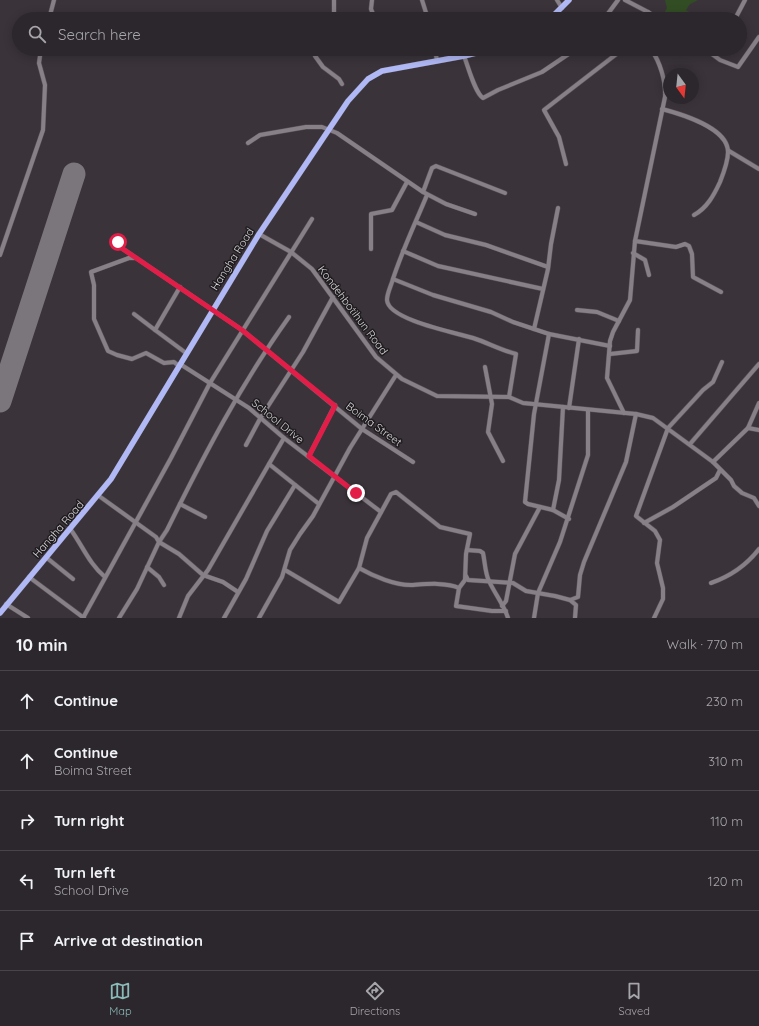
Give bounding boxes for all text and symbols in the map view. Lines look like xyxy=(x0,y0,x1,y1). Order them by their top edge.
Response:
search box xyxy=(12,12,747,56)
icon: search xyxy=(26,23,48,45)
text: Search here xyxy=(58,25,141,44)
north arrow xyxy=(663,68,699,104)
street label: Hangha Road xyxy=(207,225,257,293)
route start xyxy=(109,233,127,251)
street label: Kondehbotihun Road xyxy=(315,263,391,357)
street label: School Drive xyxy=(249,396,307,446)
street label: Boima Street xyxy=(343,399,405,449)
route end xyxy=(347,484,365,502)
street label: Hangha Road xyxy=(29,498,87,560)
text: 10 min xyxy=(16,634,68,655)
text: Walk · 770 m xyxy=(667,636,743,652)
icon: ahead xyxy=(16,690,38,712)
text: Continue xyxy=(54,691,118,710)
text: 230 m xyxy=(706,693,743,709)
text: Continue xyxy=(54,743,118,762)
icon: ahead xyxy=(16,750,38,772)
text: 310 m xyxy=(708,753,743,769)
text: Boima Street xyxy=(54,762,132,778)
icon: right xyxy=(16,810,38,832)
text: Turn right xyxy=(54,811,125,830)
text: 110 m xyxy=(710,813,743,829)
text: Turn left xyxy=(54,863,116,882)
icon: left xyxy=(16,870,38,892)
text: 120 m xyxy=(708,873,743,889)
text: School Drive xyxy=(54,882,129,898)
icon: arrive xyxy=(16,930,38,952)
text: Arrive at destination xyxy=(54,931,203,950)
tab: Map xyxy=(109,980,132,1018)
tab: Directions xyxy=(350,980,400,1018)
tab: Saved xyxy=(618,980,650,1018)

